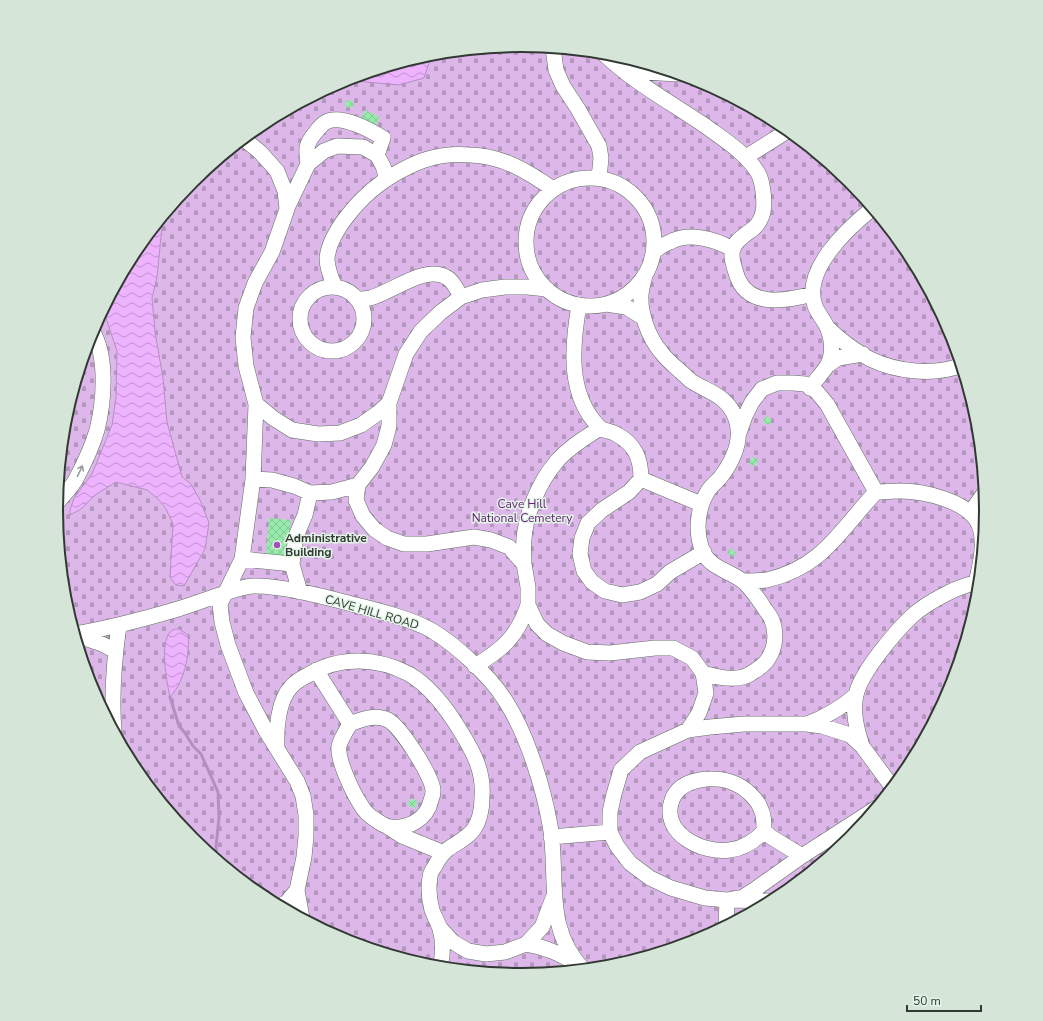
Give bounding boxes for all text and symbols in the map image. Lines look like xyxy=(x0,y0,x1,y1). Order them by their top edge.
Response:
one-way arrow xyxy=(77,466,84,478)
park label: Cave Hill National Cemetery xyxy=(472,496,573,526)
place label: Administrative Building xyxy=(285,530,367,560)
marker: Administrative Building xyxy=(272,540,282,550)
street label: CAVE HILL ROAD xyxy=(323,591,421,633)
scale bar xyxy=(907,987,981,1013)
text: 50 m xyxy=(913,993,941,1009)

